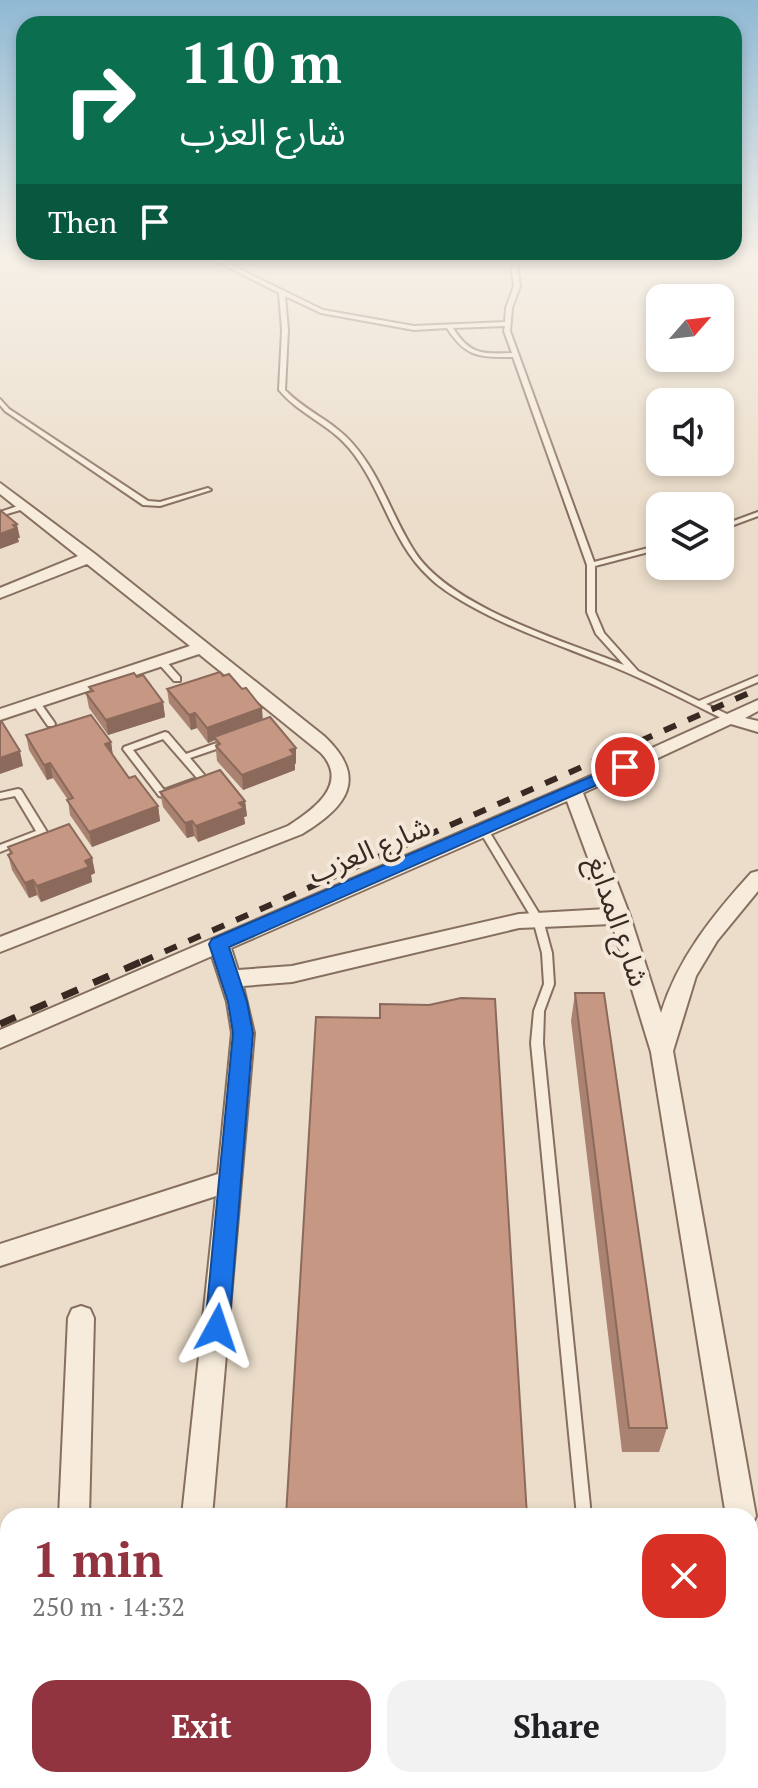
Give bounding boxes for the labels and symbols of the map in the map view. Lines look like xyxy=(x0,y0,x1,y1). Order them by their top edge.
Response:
north arrow xyxy=(646,284,734,372)
pin xyxy=(591,733,659,801)
street label: شارع العزب xyxy=(302,807,437,894)
street label: شارع المدابغ xyxy=(577,851,659,992)
position arrow xyxy=(175,1286,259,1370)

